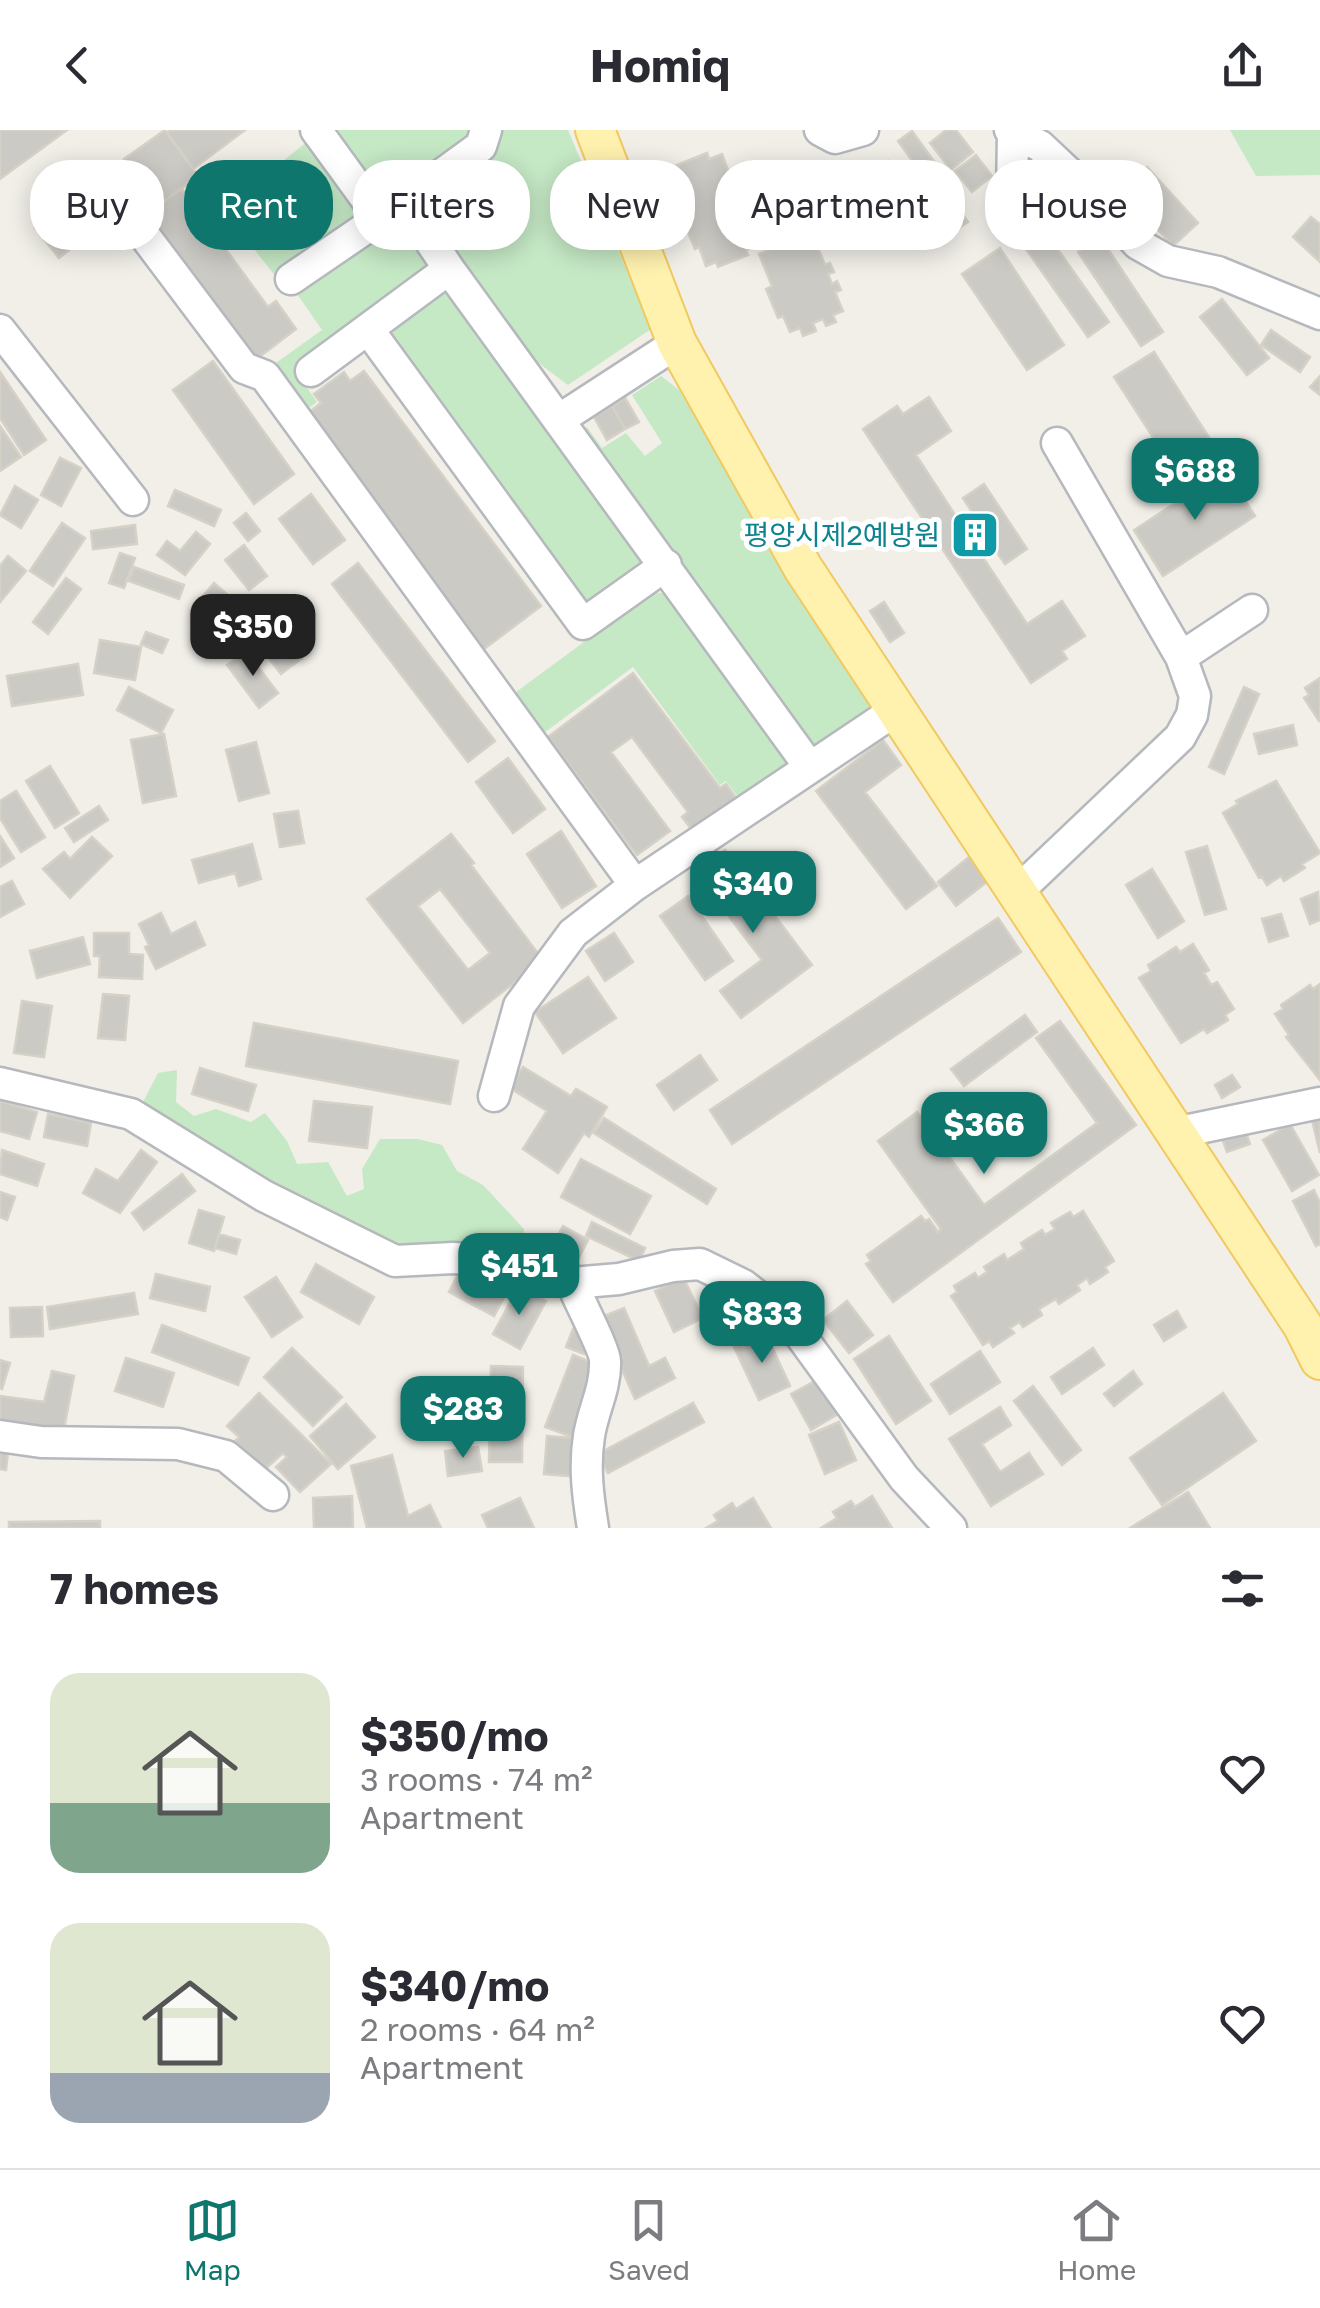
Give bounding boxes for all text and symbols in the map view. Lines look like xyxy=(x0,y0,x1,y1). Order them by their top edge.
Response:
icon: back xyxy=(50,38,105,93)
text: Homiq xyxy=(590,38,730,92)
icon: share xyxy=(1215,38,1270,93)
chip: Buy xyxy=(30,160,164,250)
chip: Rent xyxy=(184,160,333,250)
chip: Filters xyxy=(353,160,530,250)
chip: New xyxy=(550,160,695,250)
chip: Apartment xyxy=(715,160,965,250)
chip: House xyxy=(985,160,1163,250)
pin: $688 xyxy=(1136,438,1254,523)
text: $688 xyxy=(1154,451,1236,489)
building icon: 평양시제2예방원 xyxy=(949,509,1001,561)
place label: 평양시제2예방원 xyxy=(743,518,940,551)
pin: $350 xyxy=(194,594,312,679)
text: $350 xyxy=(212,607,294,645)
pin: $340 xyxy=(694,851,812,936)
text: $340 xyxy=(712,864,794,902)
pin: $366 xyxy=(925,1092,1043,1177)
text: $366 xyxy=(943,1105,1025,1143)
pin: $451 xyxy=(460,1233,578,1318)
text: $451 xyxy=(480,1246,558,1284)
pin: $833 xyxy=(703,1281,821,1366)
text: $833 xyxy=(722,1294,802,1332)
pin: $283 xyxy=(404,1376,522,1461)
text: $283 xyxy=(423,1389,503,1427)
icon: filters xyxy=(1215,1561,1270,1616)
text: 7 homes xyxy=(50,1563,219,1613)
text: $350/mo xyxy=(360,1710,549,1760)
icon: home xyxy=(130,1713,250,1833)
icon: heart xyxy=(1215,1746,1270,1801)
text: 3 rooms · 74 m² xyxy=(360,1760,592,1798)
text: Apartment xyxy=(360,1798,524,1836)
text: $340/mo xyxy=(360,1960,549,2010)
icon: home xyxy=(130,1963,250,2083)
icon: heart xyxy=(1215,1996,1270,2051)
text: 2 rooms · 64 m² xyxy=(360,2010,595,2048)
text: Apartment xyxy=(360,2048,524,2086)
tab: Map xyxy=(184,2193,241,2286)
tab: Saved xyxy=(608,2193,690,2286)
tab: Home xyxy=(1057,2193,1136,2286)

